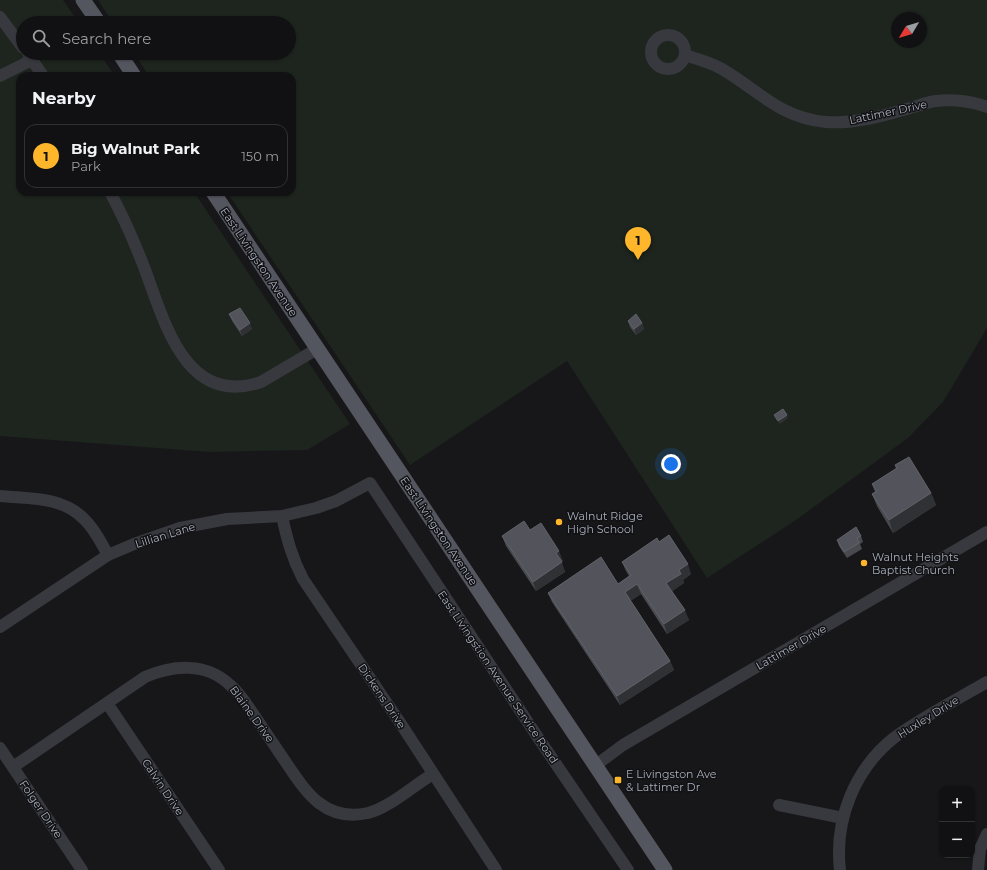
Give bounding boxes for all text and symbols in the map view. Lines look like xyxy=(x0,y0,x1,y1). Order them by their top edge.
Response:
north arrow xyxy=(891,12,927,48)
search box xyxy=(16,16,296,60)
icon: search xyxy=(30,27,52,49)
text: Search here xyxy=(62,29,151,48)
text: Nearby xyxy=(32,88,96,108)
street label: Lattimer Drive xyxy=(848,97,928,127)
text: Big Walnut Park xyxy=(71,139,200,158)
text: 1 xyxy=(43,148,49,164)
text: 150 m xyxy=(241,148,279,164)
text: Park xyxy=(71,158,101,174)
street label: East Livingston Avenue xyxy=(217,205,301,319)
pin: 1 xyxy=(625,227,651,260)
your location xyxy=(661,454,681,474)
street label: East Livingston Avenue xyxy=(397,474,481,588)
place label: Walnut Ridge High School xyxy=(567,509,643,536)
marker: Walnut Ridge High School xyxy=(554,517,564,527)
street label: Lillian Lane xyxy=(133,519,197,551)
place label: Walnut Heights Baptist Church xyxy=(872,550,959,577)
marker: Walnut Heights Baptist Church xyxy=(859,558,869,568)
street label: East Livingstion Avenue Service Road xyxy=(435,588,561,766)
street label: Lattimer Drive xyxy=(753,621,829,673)
street label: Dickens Drive xyxy=(355,661,409,732)
street label: Blaine Drive xyxy=(227,683,277,745)
street label: Huxley Drive xyxy=(895,692,961,741)
street label: Calvin Drive xyxy=(139,756,187,818)
place label: E Livingston Ave & Lattimer Dr xyxy=(626,767,717,794)
marker: E Livingston Ave & Lattimer Dr xyxy=(613,775,623,785)
street label: Folger Drive xyxy=(16,777,66,841)
map controls xyxy=(939,786,975,858)
button: + xyxy=(939,786,975,822)
button: − xyxy=(939,822,975,858)

